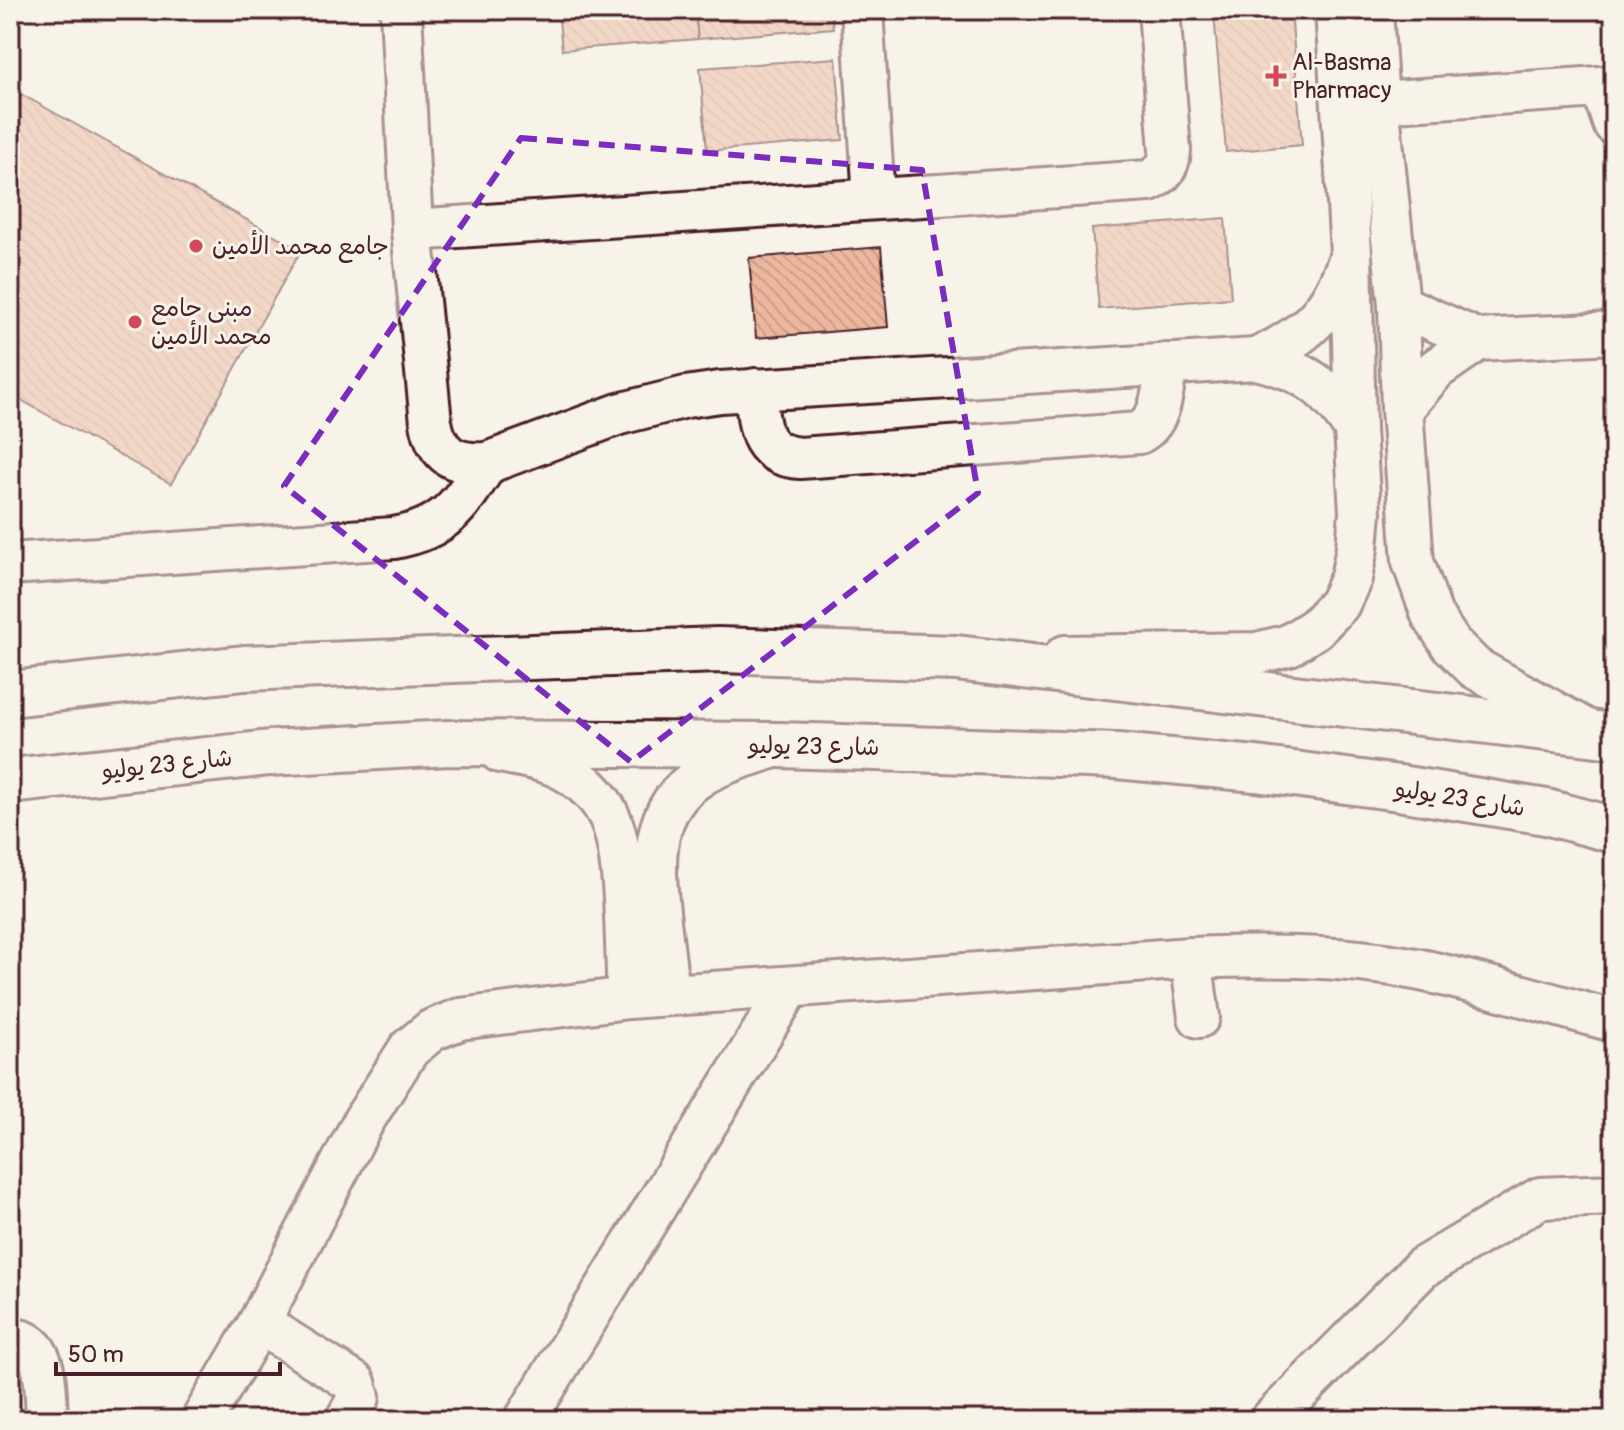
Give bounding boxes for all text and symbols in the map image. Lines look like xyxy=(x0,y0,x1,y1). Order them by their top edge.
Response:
place label: Al-Basma Pharmacy xyxy=(1292,48,1391,105)
marker: Al-Basma Pharmacy xyxy=(1267,67,1285,85)
place label: جامع محمد الأمين xyxy=(212,229,389,263)
marker: جامع محمد الأمين xyxy=(187,237,205,255)
place label: مبنى جامع محمد الأمين xyxy=(151,294,272,351)
marker: مبنى جامع محمد الأمين xyxy=(126,313,144,331)
street label: شارع 23 يوليو xyxy=(747,731,880,764)
street label: شارع 23 يوليو xyxy=(99,743,234,788)
street label: شارع 23 يوليو xyxy=(1392,774,1527,825)
scale bar xyxy=(56,1326,280,1376)
text: 50 m xyxy=(68,1340,124,1369)

